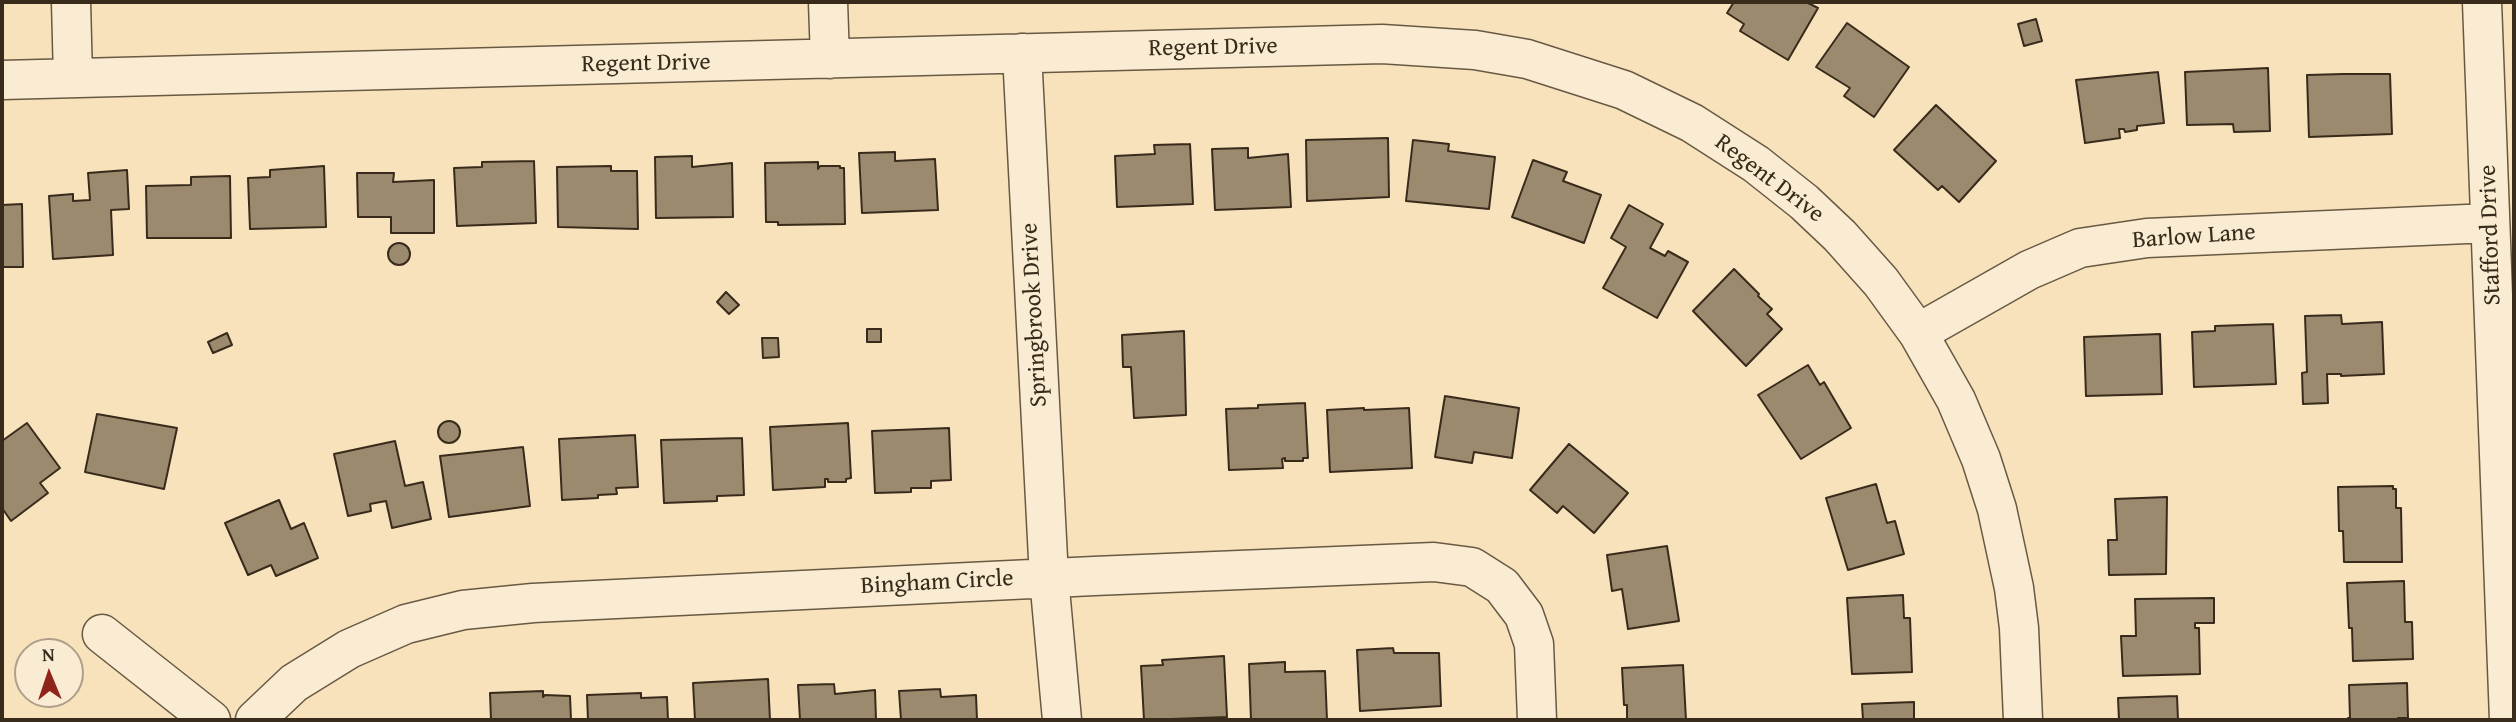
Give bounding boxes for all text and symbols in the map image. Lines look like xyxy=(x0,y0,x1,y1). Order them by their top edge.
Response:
street label: Regent Drive xyxy=(1148,32,1278,64)
street label: Regent Drive xyxy=(581,48,711,80)
street label: Regent Drive xyxy=(1709,129,1829,229)
street label: Stafford Drive xyxy=(2474,164,2508,306)
street label: Barlow Lane xyxy=(2131,218,2257,256)
street label: Springbrook Drive xyxy=(1016,222,1054,408)
street label: Bingham Circle xyxy=(860,565,1014,601)
north arrow xyxy=(14,638,84,708)
text: N xyxy=(41,640,55,668)

